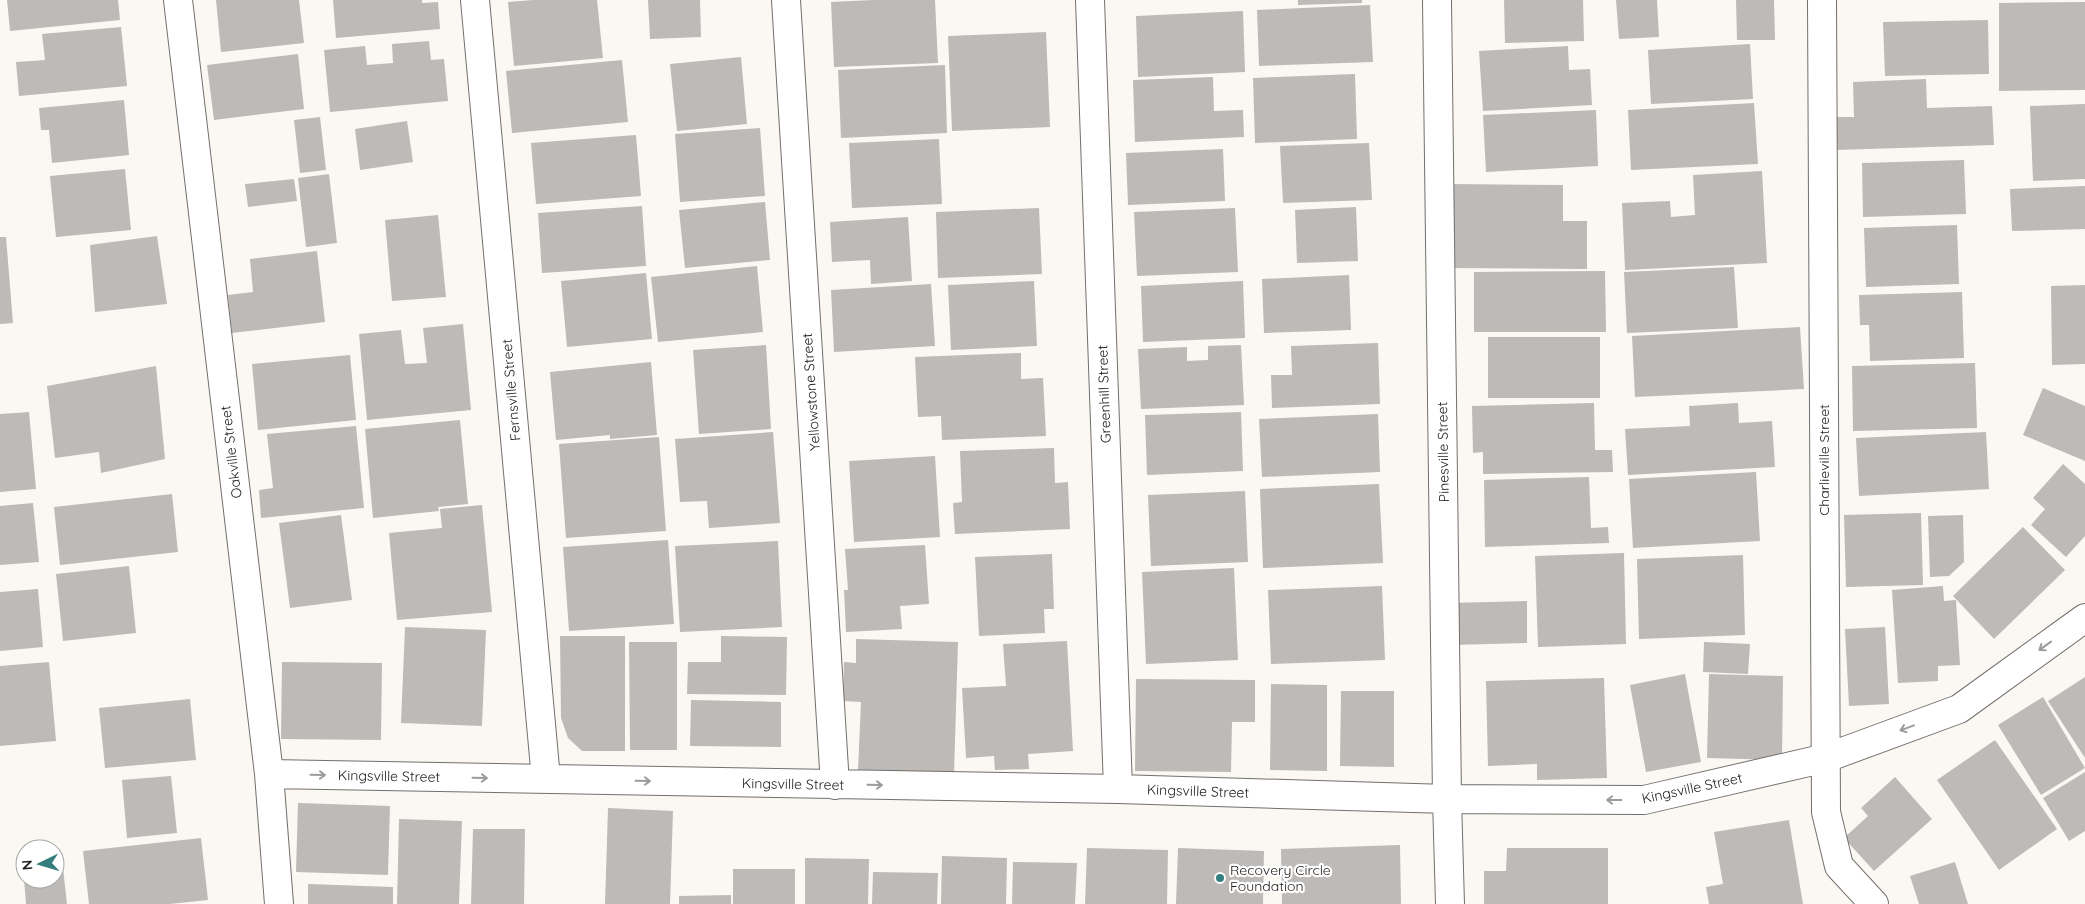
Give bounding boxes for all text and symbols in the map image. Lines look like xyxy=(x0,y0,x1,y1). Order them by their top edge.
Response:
street label: Yellowstone Street xyxy=(798,332,824,452)
street label: Fernsville Street xyxy=(498,338,524,442)
street label: Greenhill Street xyxy=(1093,344,1115,443)
street label: Pinesville Street xyxy=(1433,401,1453,502)
street label: Oakville Street xyxy=(216,404,246,499)
street label: Charlieville Street xyxy=(1815,404,1833,516)
one-way arrow xyxy=(2039,641,2053,651)
one-way arrow xyxy=(1899,724,1915,733)
street label: Kingsville Street xyxy=(338,766,441,786)
street label: Kingsville Street xyxy=(1640,769,1744,807)
one-way arrow xyxy=(309,770,325,779)
one-way arrow xyxy=(472,773,488,783)
street label: Kingsville Street xyxy=(742,774,845,794)
one-way arrow xyxy=(634,776,650,786)
one-way arrow xyxy=(866,780,883,790)
street label: Kingsville Street xyxy=(1147,780,1250,802)
one-way arrow xyxy=(1606,795,1622,805)
north arrow xyxy=(15,839,65,889)
text: N xyxy=(18,859,36,871)
place label: Recovery Circle Foundation xyxy=(1230,861,1331,895)
marker: Recovery Circle Foundation xyxy=(1214,872,1226,884)

